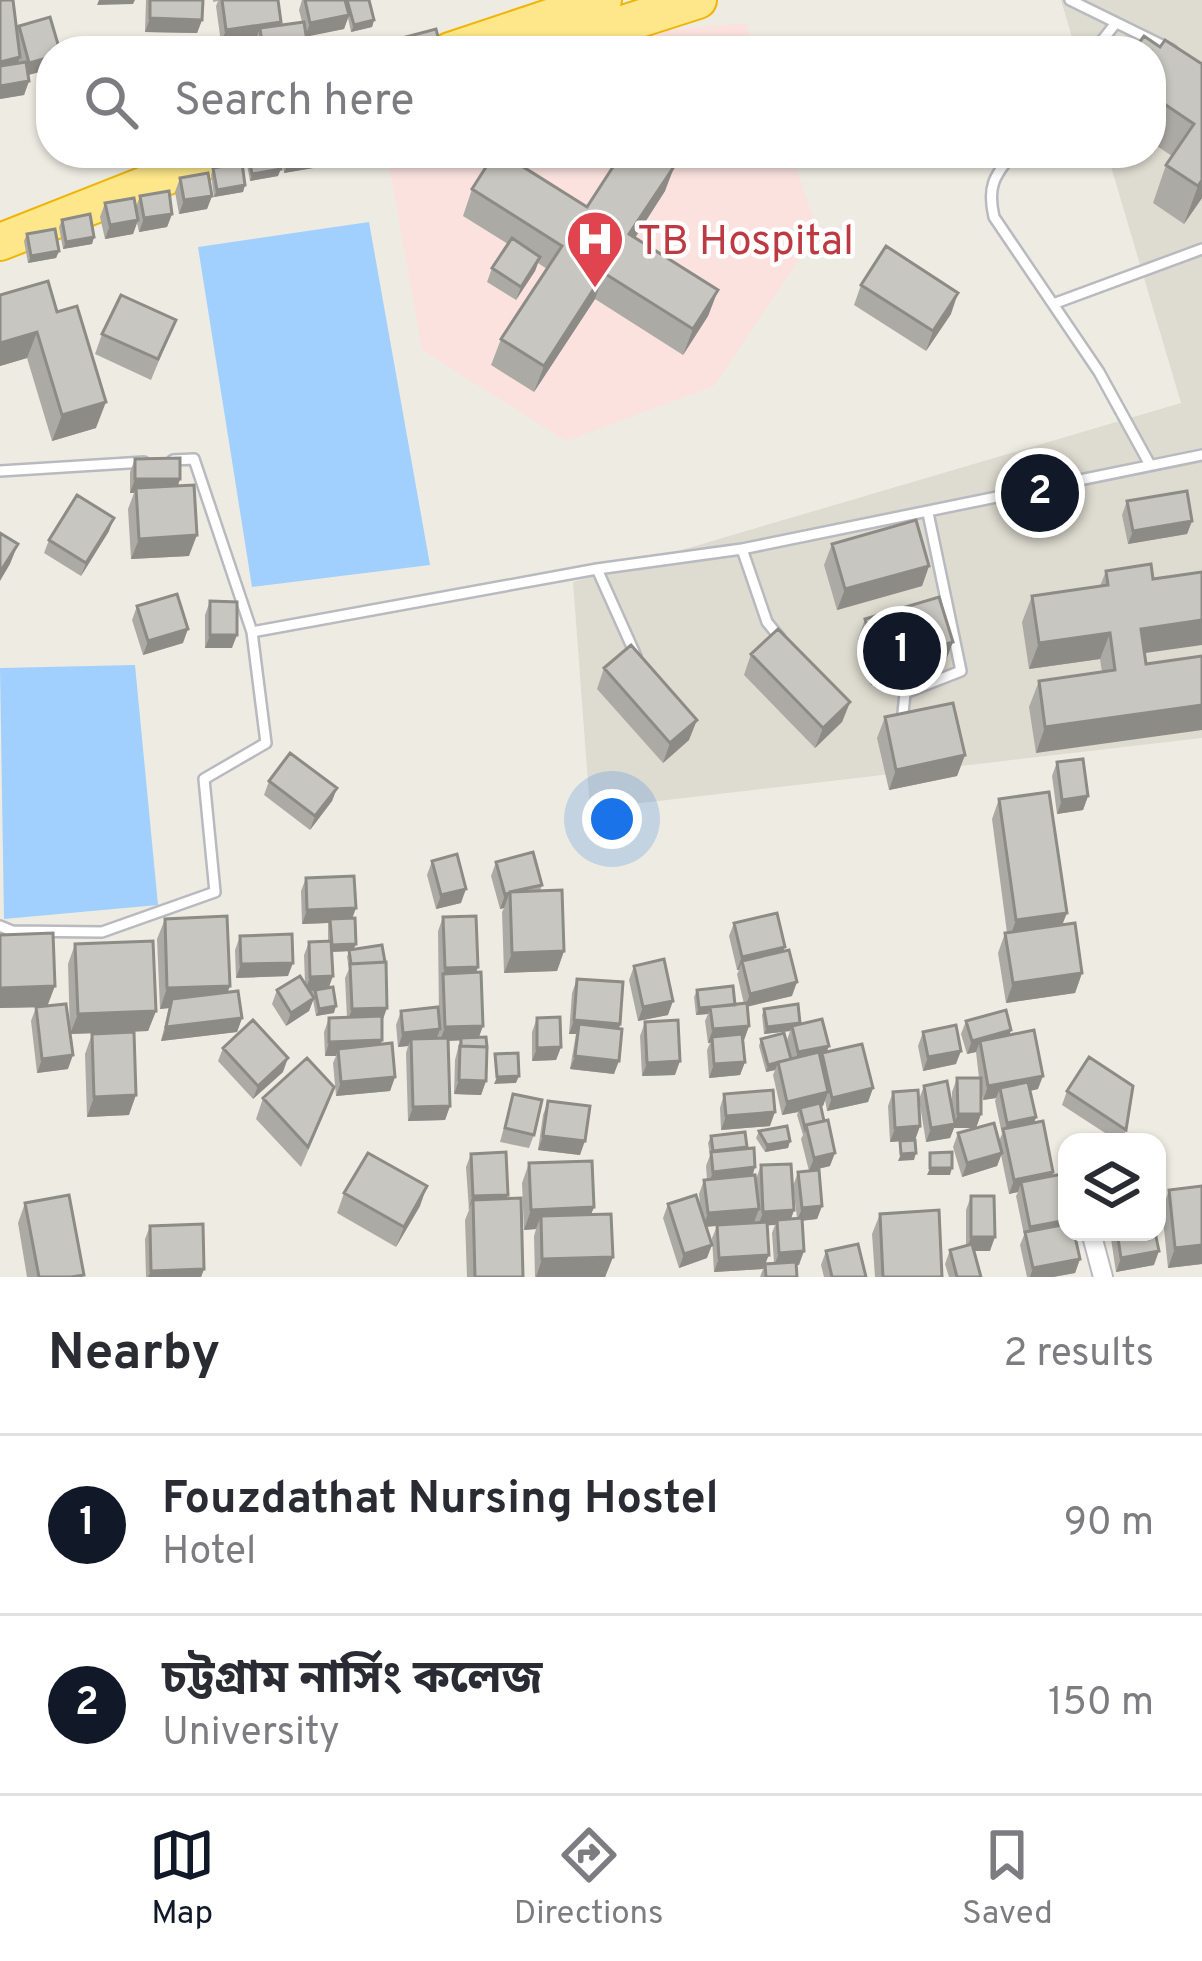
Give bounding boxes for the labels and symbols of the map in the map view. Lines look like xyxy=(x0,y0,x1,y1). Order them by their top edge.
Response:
hospital icon: TB Hospital xyxy=(564,208,626,290)
place label: TB Hospital xyxy=(637,217,854,270)
pin: 2 xyxy=(1001,448,1079,538)
pin: 1 xyxy=(863,606,941,696)
your location xyxy=(582,789,642,849)

